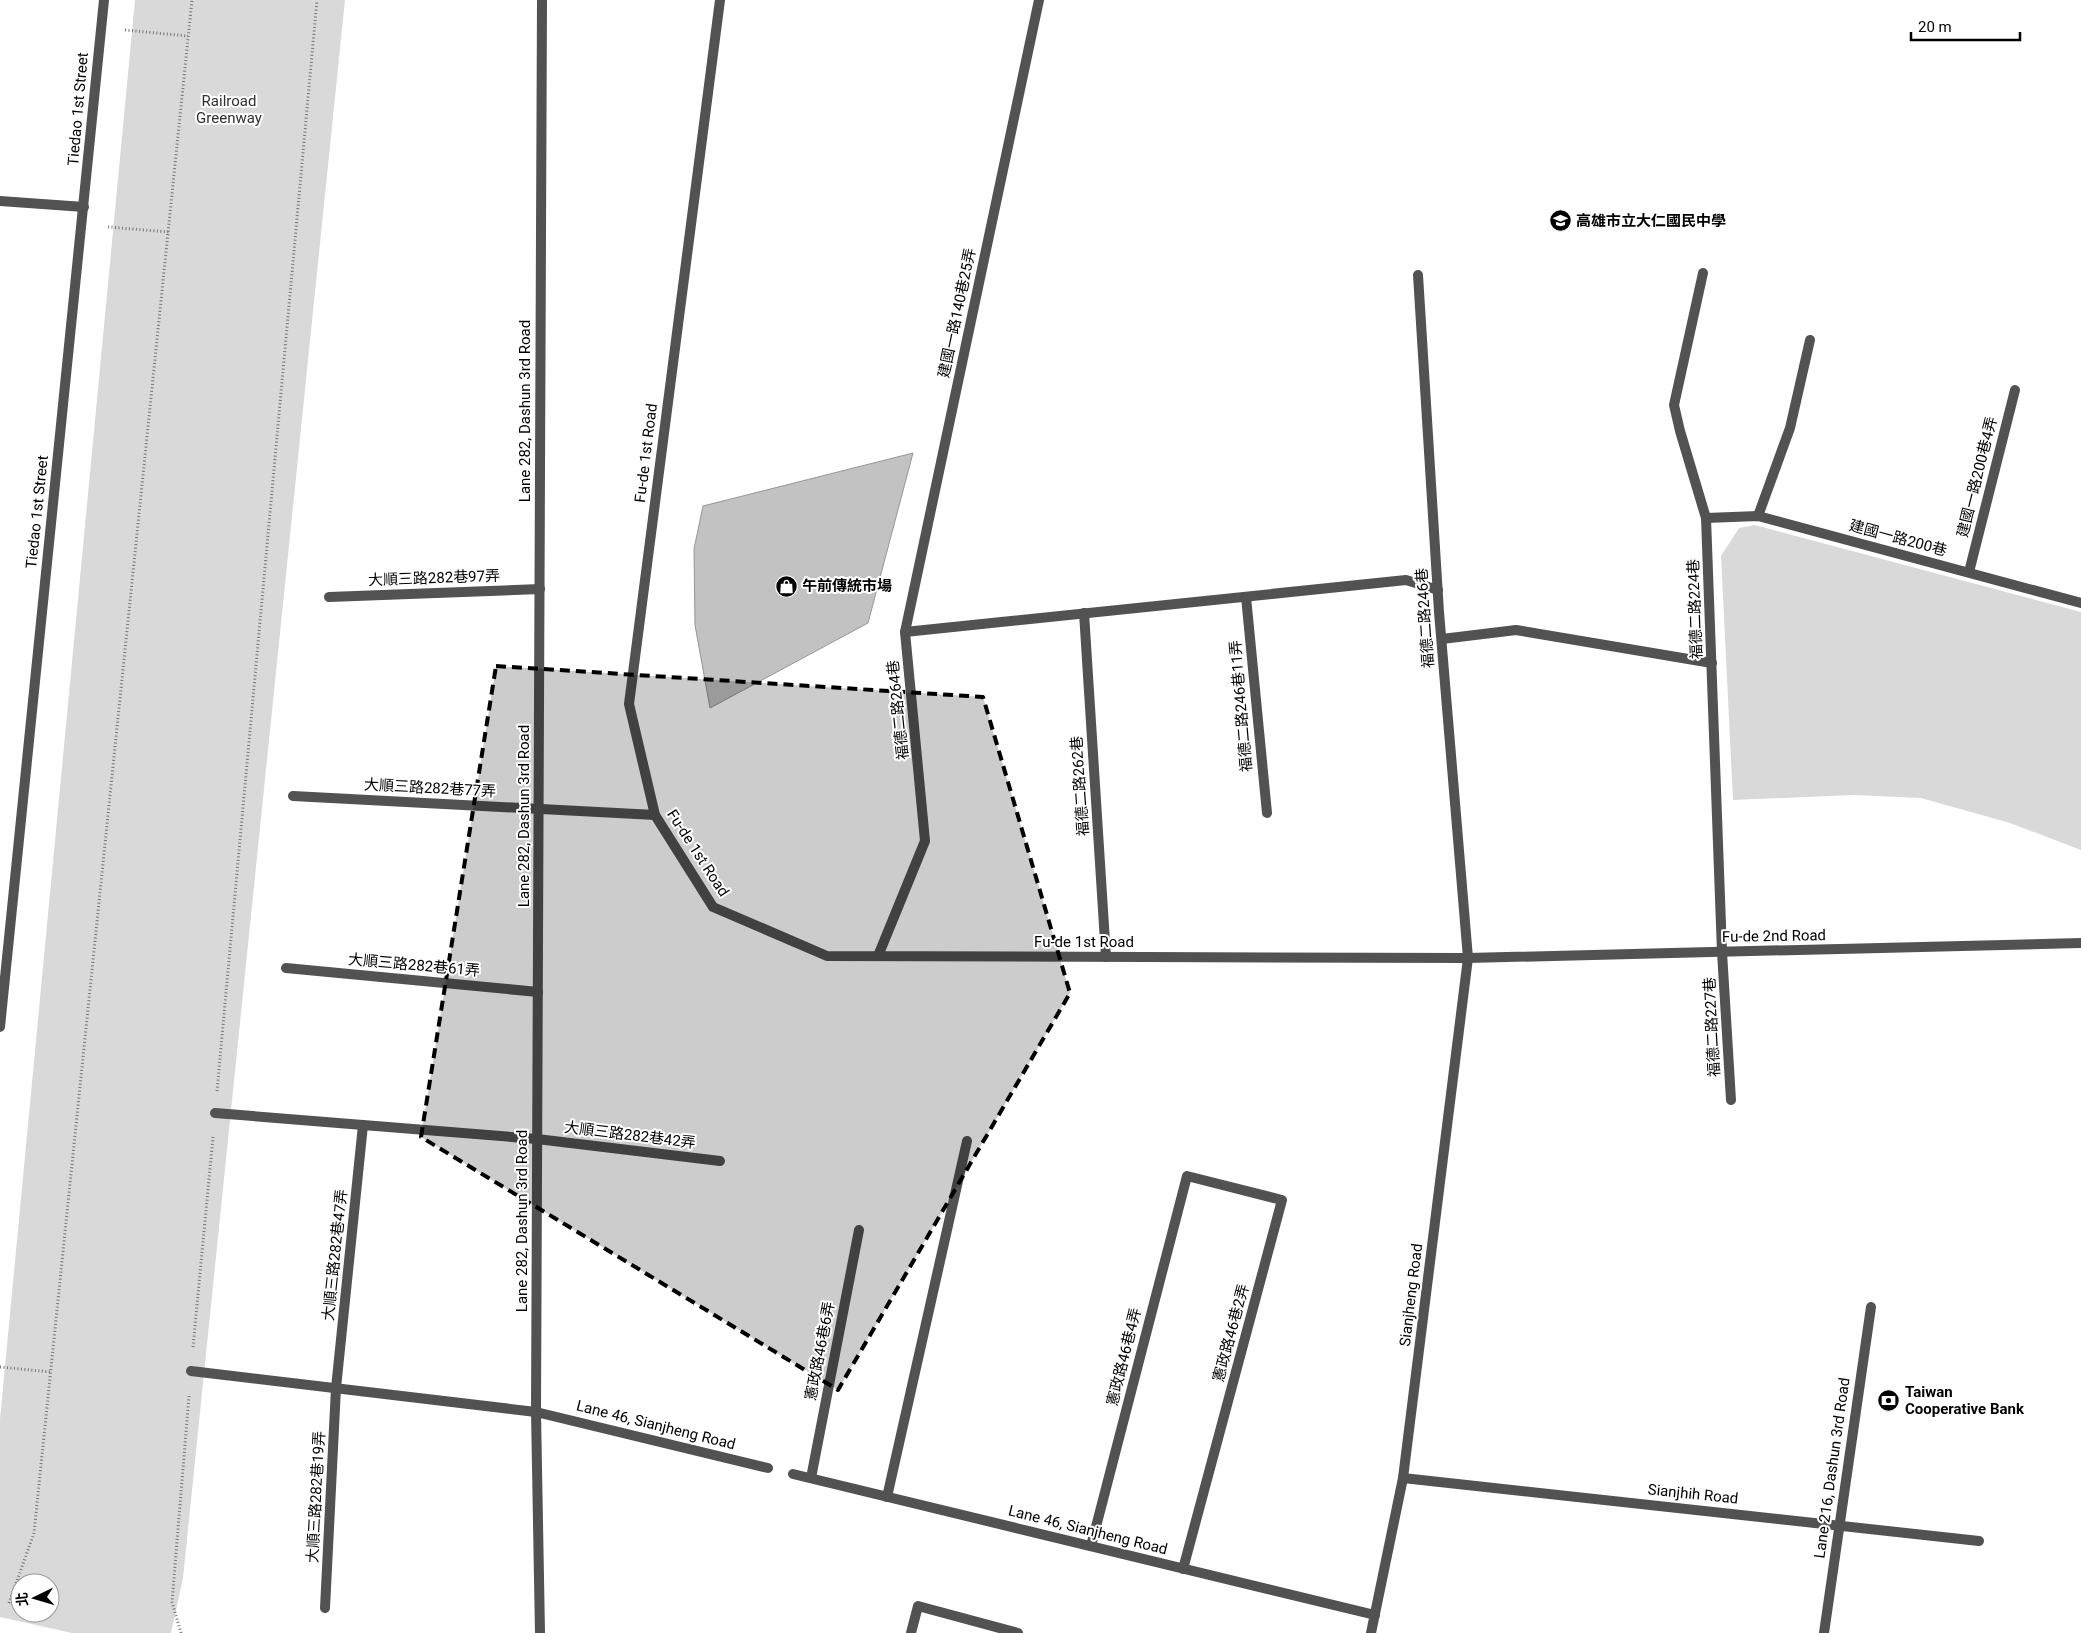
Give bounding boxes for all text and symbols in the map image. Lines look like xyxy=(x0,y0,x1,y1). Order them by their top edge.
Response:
scale bar xyxy=(1911,10,2020,42)
text: 20 m xyxy=(1918,18,1952,36)
street label: Tiedao 1st Street xyxy=(64,51,92,166)
park label: Railroad Greenway xyxy=(196,92,262,127)
school or university icon: 高雄市立大仁國民中學 xyxy=(1548,209,1572,233)
place label: 高雄市立大仁國民中學 xyxy=(1576,212,1726,230)
street label: 建國一路140巷25弄 xyxy=(934,246,980,380)
street label: Lane 282, Dashun 3rd Road xyxy=(516,320,534,502)
street label: Fu-de 1st Road xyxy=(631,402,661,504)
street label: 建國一路200巷4弄 xyxy=(1953,415,2001,539)
street label: Tiedao 1st Street xyxy=(22,454,52,570)
street label: 建國一路200巷 xyxy=(1847,516,1949,560)
street label: 福德二路224巷 xyxy=(1684,559,1706,659)
street label: 大順三路282巷97弄 xyxy=(368,567,500,589)
street label: 福德二路246巷 xyxy=(1413,567,1437,669)
shop icon: 午前傳統市場 xyxy=(774,574,798,598)
place label: 午前傳統市場 xyxy=(802,577,892,595)
street label: 福德二路246巷11弄 xyxy=(1226,639,1256,773)
street label: 福德二路264巷 xyxy=(884,659,912,761)
street label: Lane 282, Dashun 3rd Road xyxy=(515,725,533,907)
street label: 福德二路262巷 xyxy=(1068,735,1092,837)
street label: 大順三路282巷77弄 xyxy=(364,776,496,800)
street label: Fu-de 1st Road xyxy=(663,806,733,900)
street label: Fu-de 2nd Road xyxy=(1722,926,1826,946)
street label: Fu-de 1st Road xyxy=(1034,933,1134,951)
street label: 大順三路282巷61弄 xyxy=(347,950,481,980)
street label: 福德二路227巷 xyxy=(1700,976,1724,1078)
street label: 大順三路282巷42弄 xyxy=(563,1118,697,1152)
street label: Lane 282, Dashun 3rd Road xyxy=(513,1130,531,1312)
street label: 大順三路282巷47弄 xyxy=(319,1188,351,1322)
street label: Sianjheng Road xyxy=(1396,1242,1426,1348)
street label: 憲政路46巷2弄 xyxy=(1209,1282,1253,1384)
street label: 憲政路46巷6弄 xyxy=(802,1300,838,1402)
street label: 憲政路46巷4弄 xyxy=(1103,1306,1145,1408)
street label: Lane 216, Dashun 3rd Road xyxy=(1810,1376,1854,1560)
place label: Taiwan Cooperative Bank xyxy=(1905,1383,2025,1418)
bank icon: Taiwan Cooperative Bank xyxy=(1877,1389,1901,1413)
street label: Lane 46, Sianjheng Road xyxy=(575,1397,737,1453)
street label: 大順三路282巷19弄 xyxy=(304,1431,328,1563)
street label: Sianjhih Road xyxy=(1647,1480,1739,1508)
street label: Lane 46, Sianjheng Road xyxy=(1007,1502,1169,1558)
north arrow xyxy=(10,1573,60,1623)
text: 北 xyxy=(13,1591,31,1607)

